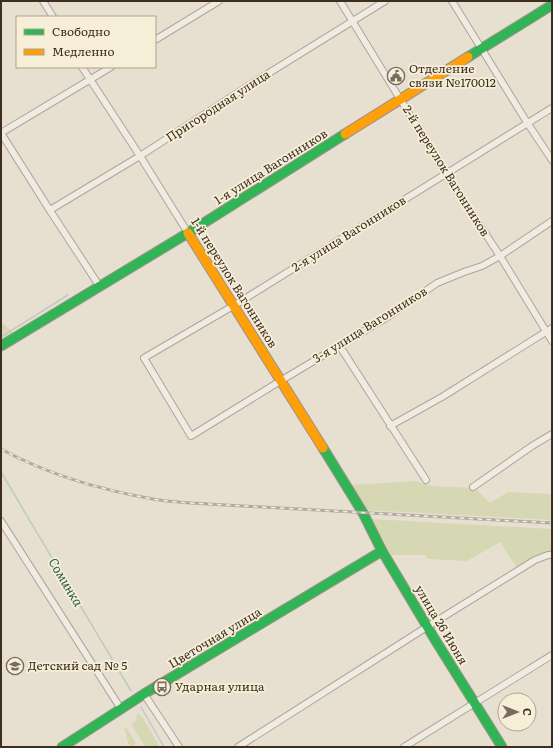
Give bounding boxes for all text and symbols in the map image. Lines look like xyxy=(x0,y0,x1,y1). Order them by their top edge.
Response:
legend xyxy=(16,16,156,68)
text: Свободно xyxy=(52,22,110,40)
text: Медленно xyxy=(52,42,115,60)
place label: Отделение связи №170012 xyxy=(409,59,496,91)
street label: Пригородная улица xyxy=(162,64,274,146)
public building icon: Отделение связи №170012 xyxy=(386,66,406,86)
street label: 2-й переулок Вагонников xyxy=(399,101,495,240)
street label: 1-я улица Вагонников xyxy=(210,124,331,208)
street label: 2-я улица Вагонников xyxy=(288,190,409,276)
street label: 1-й переулок Вагонников xyxy=(187,214,283,351)
street label: 3-я улица Вагонников xyxy=(309,281,431,367)
water label: Соминка xyxy=(44,554,89,610)
street label: улица 26 Июня xyxy=(411,581,473,668)
street label: Цветочная улица xyxy=(165,602,265,672)
school or university icon: Детский сад № 5 xyxy=(5,656,25,676)
place label: Детский сад № 5 xyxy=(28,656,127,674)
bus stop icon: Ударная улица xyxy=(152,677,172,697)
place label: Ударная улица xyxy=(175,677,265,695)
north arrow xyxy=(497,692,537,732)
text: С xyxy=(520,708,536,716)

